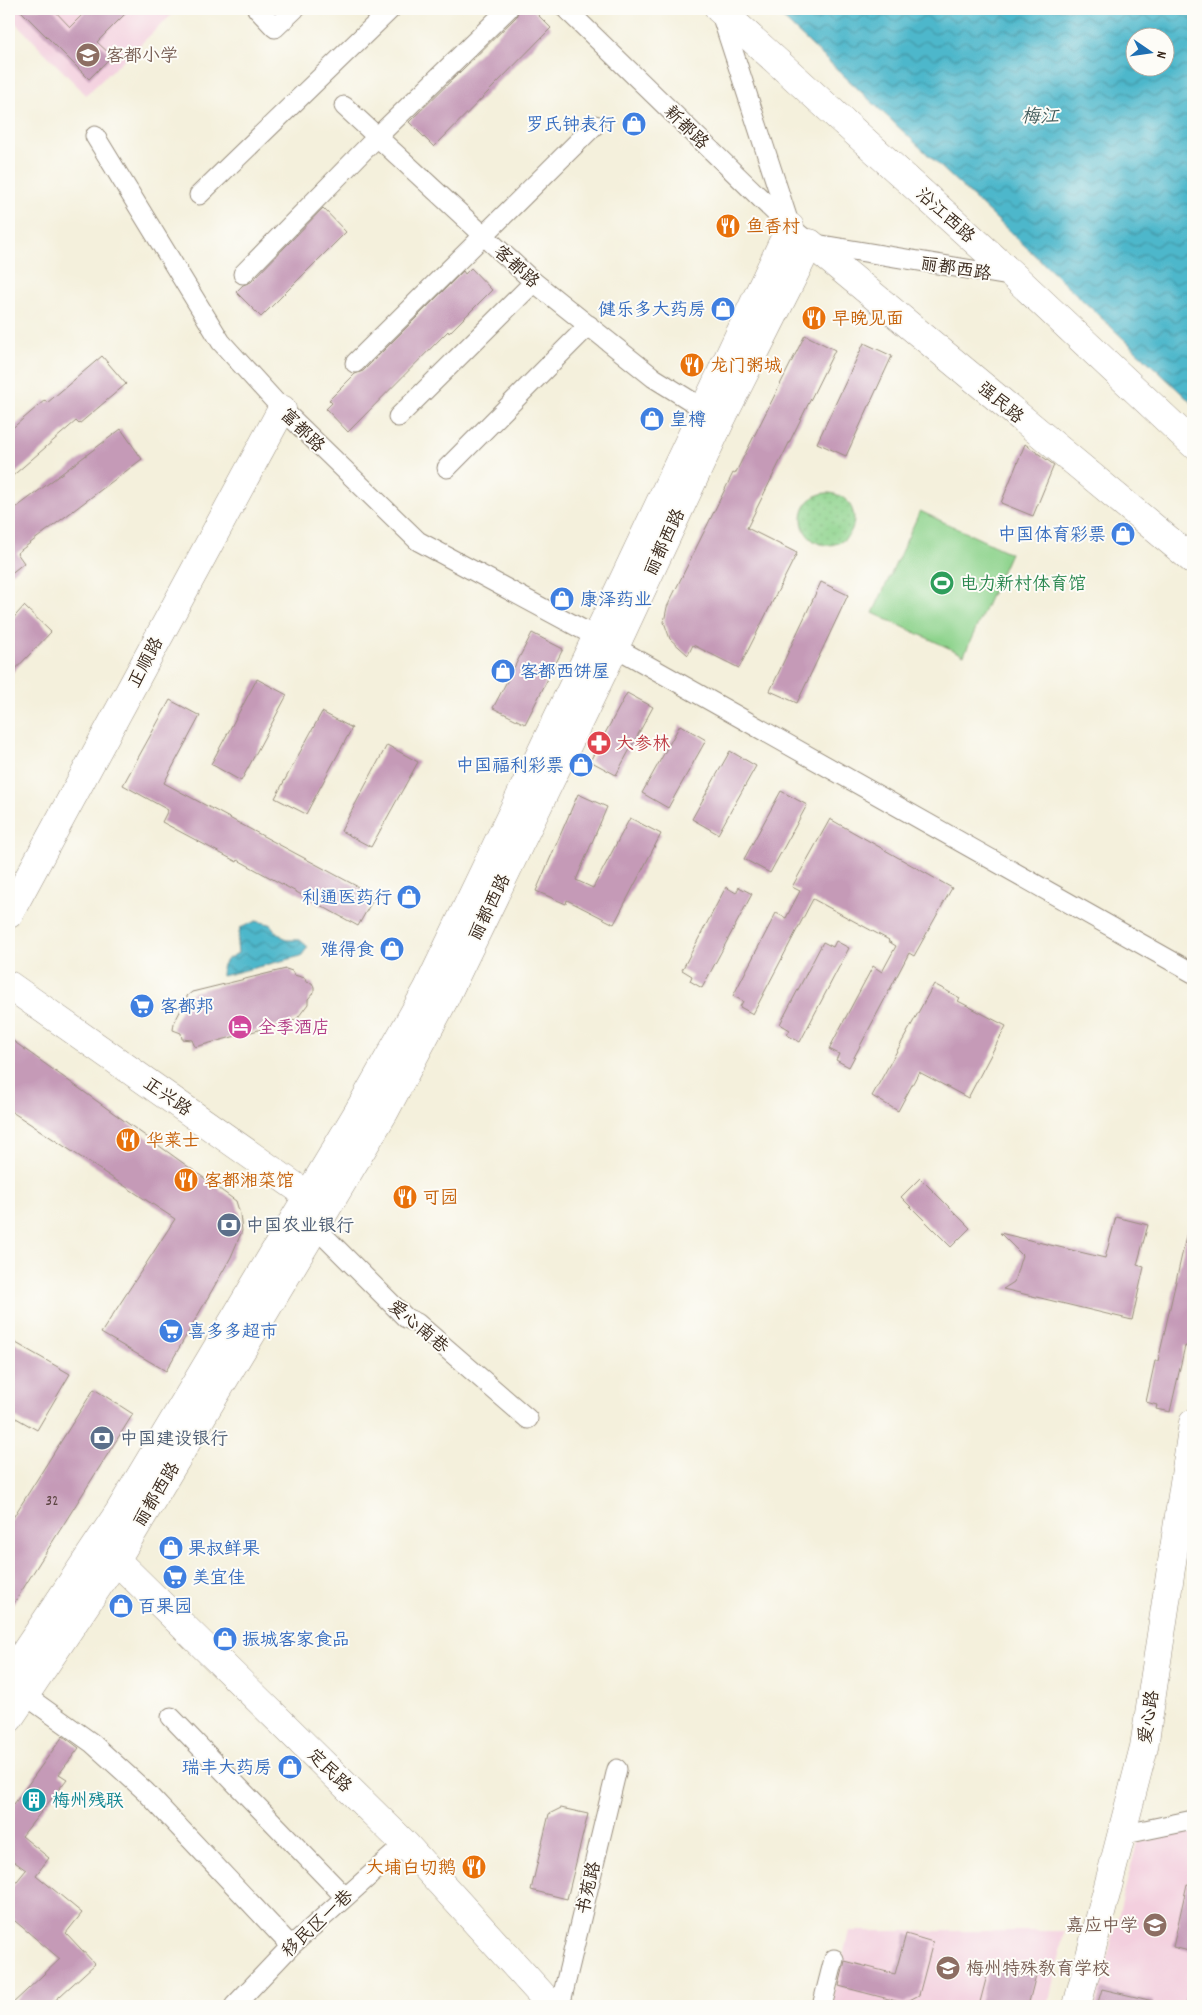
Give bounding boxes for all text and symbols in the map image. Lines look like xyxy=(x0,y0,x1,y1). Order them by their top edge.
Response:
north arrow xyxy=(1124,28,1174,78)
school or university icon: 客都小学 xyxy=(75,42,101,68)
place label: 客都小学 xyxy=(106,45,178,70)
text: N xyxy=(1150,49,1171,60)
street label: 新都路 xyxy=(657,101,713,157)
water label: 梅江 xyxy=(1021,105,1060,132)
shop icon: 罗氏钟表行 xyxy=(621,111,647,137)
place label: 罗氏钟表行 xyxy=(526,114,616,139)
street label: 沿江西路 xyxy=(909,183,979,250)
restaurant icon: 鱼香村 xyxy=(715,213,741,239)
place label: 鱼香村 xyxy=(746,216,800,241)
street label: 客都路 xyxy=(487,241,544,295)
street label: 丽都西路 xyxy=(918,252,993,288)
shop icon: 健乐多大药房 xyxy=(710,296,736,322)
place label: 健乐多大药房 xyxy=(598,299,706,324)
restaurant icon: 早晚见面 xyxy=(801,305,827,331)
place label: 早晚见面 xyxy=(832,308,904,333)
restaurant icon: 龙门粥城 xyxy=(679,352,705,378)
place label: 龙门粥城 xyxy=(710,355,782,380)
street label: 强民路 xyxy=(971,377,1028,431)
street label: 富都路 xyxy=(273,404,329,460)
shop icon: 皇樽 xyxy=(639,406,665,432)
place label: 皇樽 xyxy=(670,409,706,434)
street label: 丽都西路 xyxy=(640,505,693,581)
shop icon: 中国体育彩票 xyxy=(1110,521,1136,547)
place label: 中国体育彩票 xyxy=(998,524,1106,549)
sports icon: 电力新村体育馆 xyxy=(929,570,955,596)
place label: 电力新村体育馆 xyxy=(960,573,1086,598)
shop icon: 康泽药业 xyxy=(549,586,575,612)
place label: 康泽药业 xyxy=(580,589,652,614)
street label: 正顺路 xyxy=(123,633,171,693)
shop icon: 客都西饼屋 xyxy=(490,658,516,684)
place label: 客都西饼屋 xyxy=(520,661,610,686)
pharmacy icon: 大参林 xyxy=(586,730,612,756)
place label: 大参林 xyxy=(616,733,670,758)
shop icon: 中国福利彩票 xyxy=(568,752,594,778)
place label: 中国福利彩票 xyxy=(456,755,564,780)
street label: 丽都西路 xyxy=(464,870,518,946)
shop icon: 利通医药行 xyxy=(396,884,422,910)
place label: 利通医药行 xyxy=(302,887,392,912)
shop icon: 难得食 xyxy=(379,936,405,962)
place label: 难得食 xyxy=(320,939,374,964)
supermarket icon: 客都邦 xyxy=(129,993,155,1019)
place label: 客都邦 xyxy=(160,996,214,1021)
hotel icon: 全季酒店 xyxy=(227,1014,253,1040)
place label: 全季酒店 xyxy=(258,1017,330,1042)
street label: 正兴路 xyxy=(137,1072,196,1124)
restaurant icon: 华莱士 xyxy=(115,1127,141,1153)
place label: 华莱士 xyxy=(146,1130,200,1155)
restaurant icon: 客都湘菜馆 xyxy=(173,1167,199,1193)
place label: 客都湘菜馆 xyxy=(204,1170,294,1195)
restaurant icon: 可园 xyxy=(392,1184,418,1210)
place label: 可园 xyxy=(422,1187,458,1212)
bank icon: 中国农业银行 xyxy=(216,1212,242,1238)
place label: 中国农业银行 xyxy=(246,1215,354,1240)
street label: 爱心南巷 xyxy=(382,1295,453,1361)
supermarket icon: 喜多多超市 xyxy=(158,1318,184,1344)
place label: 喜多多超市 xyxy=(188,1321,278,1346)
bank icon: 中国建设银行 xyxy=(89,1425,115,1451)
place label: 中国建设银行 xyxy=(120,1428,228,1453)
street label: 丽都西路 xyxy=(129,1458,187,1533)
house number: 32 xyxy=(45,1491,59,1513)
shop icon: 果叔鲜果 xyxy=(158,1535,184,1561)
place label: 果叔鲜果 xyxy=(188,1538,260,1563)
supermarket icon: 美宜佳 xyxy=(162,1564,188,1590)
place label: 美宜佳 xyxy=(192,1567,246,1592)
shop icon: 百果园 xyxy=(108,1593,134,1619)
place label: 百果园 xyxy=(138,1596,192,1621)
shop icon: 振城客家食品 xyxy=(212,1626,238,1652)
place label: 振城客家食品 xyxy=(242,1629,350,1654)
street label: 爱心路 xyxy=(1134,1689,1167,1746)
street label: 定民路 xyxy=(300,1744,356,1800)
shop icon: 瑞丰大药房 xyxy=(277,1754,303,1780)
place label: 瑞丰大药房 xyxy=(182,1757,272,1782)
building icon: 梅州残联 xyxy=(21,1787,47,1813)
place label: 梅州残联 xyxy=(52,1790,124,1815)
restaurant icon: 大埔白切鹅 xyxy=(461,1854,487,1880)
place label: 大埔白切鹅 xyxy=(366,1857,456,1882)
street label: 书苑路 xyxy=(572,1859,609,1918)
street label: 移民区一巷 xyxy=(277,1885,360,1965)
school or university icon: 嘉应中学 xyxy=(1142,1912,1168,1938)
place label: 嘉应中学 xyxy=(1066,1915,1138,1940)
school or university icon: 梅州特殊教育学校 xyxy=(935,1955,961,1981)
place label: 梅州特殊教育学校 xyxy=(966,1958,1110,1983)

